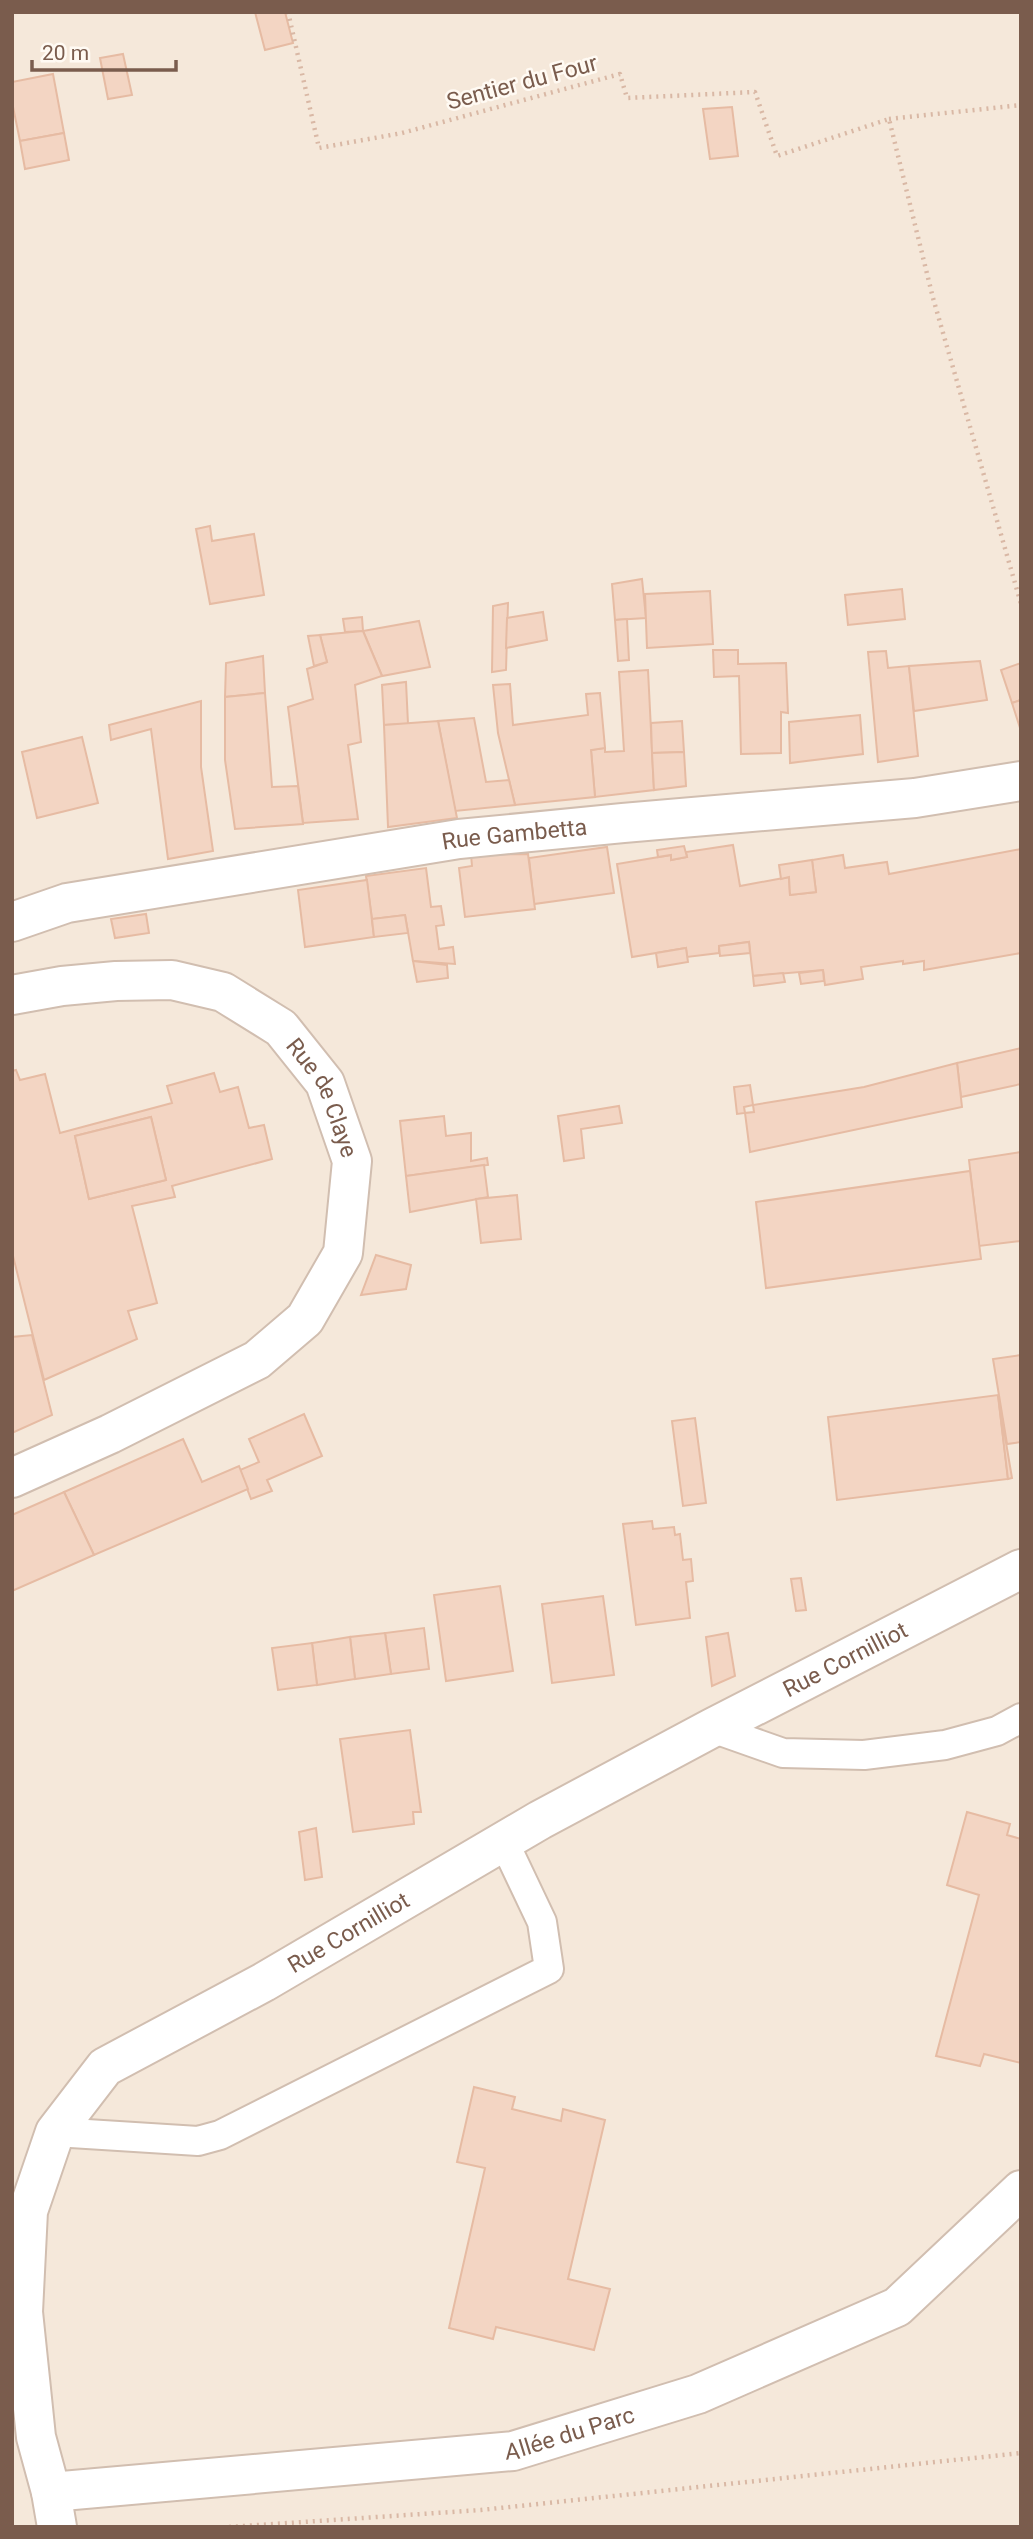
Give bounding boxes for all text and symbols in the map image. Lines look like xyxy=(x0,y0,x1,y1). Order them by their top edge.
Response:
scale bar xyxy=(32,28,175,72)
text: 20 m xyxy=(42,41,89,65)
street label: Sentier du Four xyxy=(444,49,601,116)
street label: Rue Gambetta xyxy=(440,814,588,856)
street label: Rue de Claye xyxy=(280,1033,363,1161)
street label: Rue Cornilliot xyxy=(779,1617,912,1703)
street label: Rue Cornilliot xyxy=(283,1887,414,1979)
street label: Allée du Parc xyxy=(504,2401,638,2466)

